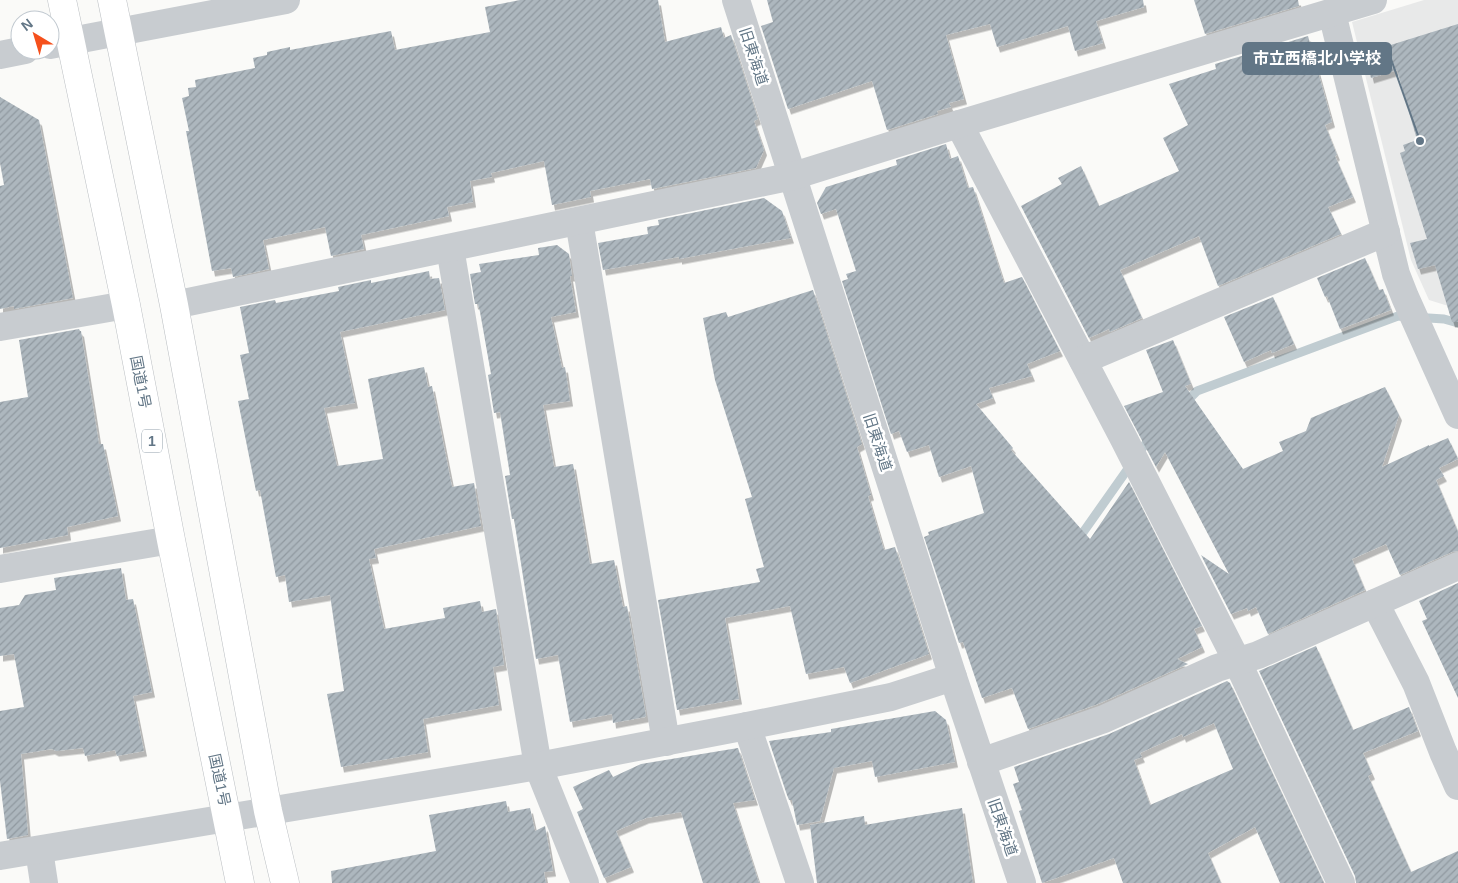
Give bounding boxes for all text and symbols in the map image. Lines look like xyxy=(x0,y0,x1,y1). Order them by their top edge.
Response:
north arrow xyxy=(10,10,60,60)
text: N xyxy=(18,15,36,34)
street label: 旧東海道 xyxy=(737,25,771,87)
callout: 市立西橋北小学校 xyxy=(1243,43,1391,74)
text: 市立西橋北小学校 xyxy=(1253,50,1381,67)
street label: 国道1号 xyxy=(128,354,154,410)
street label: 旧東海道 xyxy=(861,411,895,473)
road number: 1 xyxy=(142,430,162,452)
street label: 国道1号 xyxy=(206,752,234,808)
street label: 旧東海道 xyxy=(985,796,1021,858)

